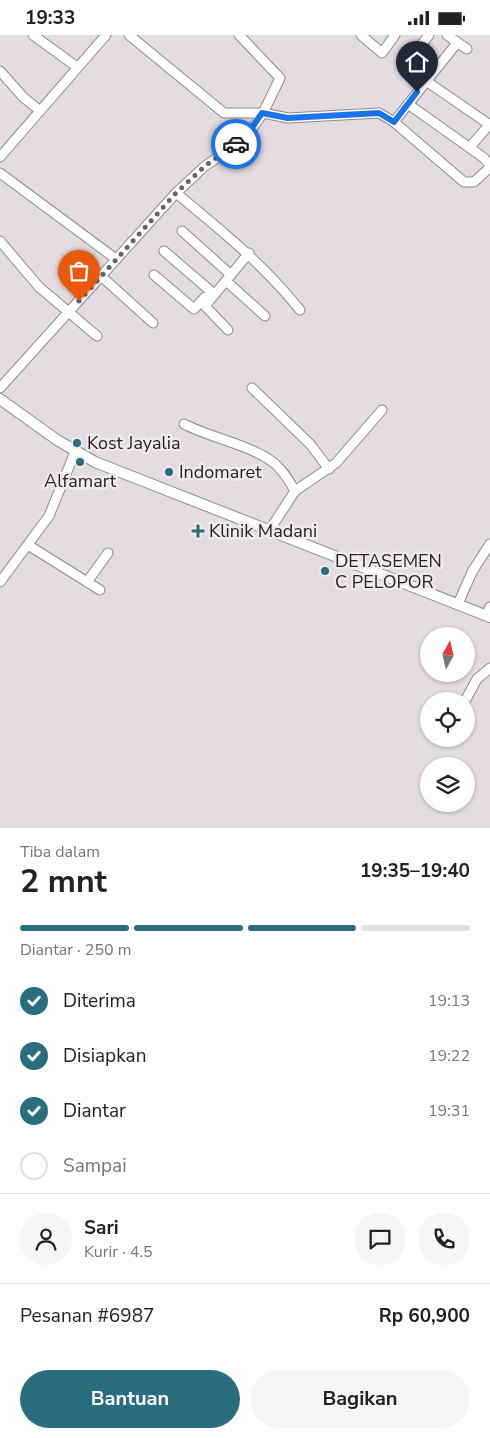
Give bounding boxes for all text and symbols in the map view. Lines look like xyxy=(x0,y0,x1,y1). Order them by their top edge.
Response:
text: 19:33 xyxy=(25,5,75,31)
pin xyxy=(396,41,438,92)
icon: home xyxy=(403,48,431,76)
courier xyxy=(211,119,261,169)
icon: car xyxy=(222,130,250,158)
pin xyxy=(58,250,100,301)
icon: bag xyxy=(65,257,93,285)
place label: Kost Jayalia xyxy=(87,431,180,455)
marker: Kost Jayalia xyxy=(71,437,83,449)
marker: Alfamart xyxy=(74,456,86,468)
place label: Indomaret xyxy=(179,460,262,484)
marker: Indomaret xyxy=(163,466,175,478)
place label: Alfamart xyxy=(44,469,117,493)
place label: Klinik Madani xyxy=(209,519,317,543)
marker: Klinik Madani xyxy=(191,524,205,538)
place label: DETASEMEN C PELOPOR xyxy=(335,549,442,594)
marker: DETASEMEN C PELOPOR xyxy=(319,565,331,577)
north arrow xyxy=(420,627,475,683)
map controls xyxy=(420,627,475,812)
button: locate xyxy=(420,692,475,747)
button: layers xyxy=(420,757,475,812)
text: Tiba dalam xyxy=(20,841,100,863)
text: 19:35–19:40 xyxy=(360,858,470,884)
text: 2 mnt xyxy=(20,860,107,903)
text: Diantar · 250 m xyxy=(20,939,131,961)
icon: check xyxy=(20,987,48,1015)
text: Diterima xyxy=(63,988,136,1014)
text: 19:13 xyxy=(428,990,470,1012)
icon: check xyxy=(20,1042,48,1070)
text: Disiapkan xyxy=(63,1043,146,1069)
text: 19:22 xyxy=(428,1045,470,1067)
icon: check xyxy=(20,1097,48,1125)
text: Diantar xyxy=(63,1098,126,1124)
text: 19:31 xyxy=(428,1100,470,1122)
text: Sampai xyxy=(63,1153,127,1179)
button: person xyxy=(20,1213,72,1265)
button: chat xyxy=(354,1213,406,1265)
button: phone xyxy=(418,1213,470,1265)
text: Sari xyxy=(84,1215,119,1241)
text: Kurir · 4.5 xyxy=(84,1241,153,1263)
text: Pesanan #6987 xyxy=(20,1303,154,1329)
text: Rp 60,900 xyxy=(379,1303,470,1329)
button: Bantuan xyxy=(20,1370,240,1428)
button: Bagikan xyxy=(250,1370,470,1428)

